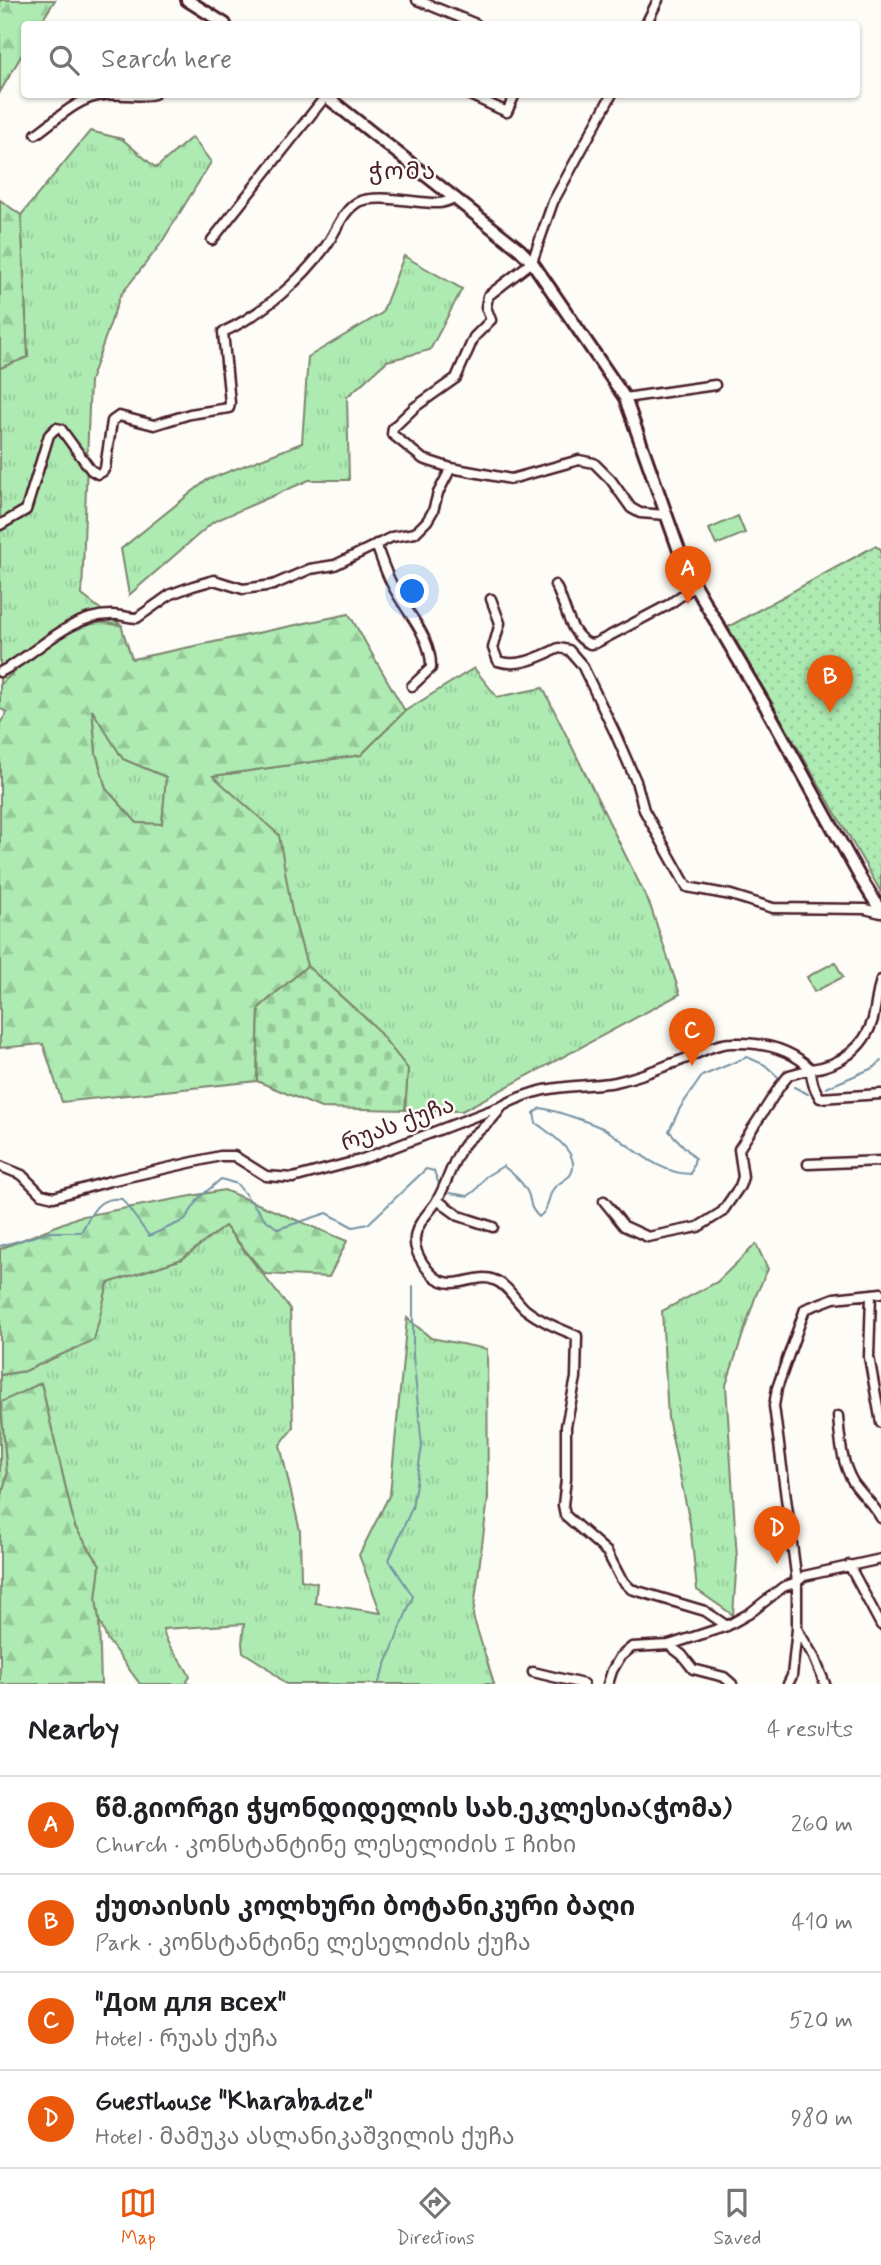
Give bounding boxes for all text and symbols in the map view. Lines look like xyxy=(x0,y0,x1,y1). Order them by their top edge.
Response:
search box xyxy=(21,21,860,98)
icon: search xyxy=(45,41,83,79)
text: Search here xyxy=(101,43,232,77)
district label: ჭომა xyxy=(369,157,437,188)
pin: A xyxy=(665,546,711,604)
your location xyxy=(395,574,429,608)
pin: B xyxy=(807,655,853,713)
pin: C xyxy=(669,1008,715,1066)
street label: რუას ქუჩა xyxy=(337,1091,459,1159)
pin: D xyxy=(754,1506,800,1564)
text: Nearby xyxy=(28,1710,119,1749)
text: 4 results xyxy=(767,1715,853,1745)
text: წმ.გიორგი ჭყონდიდელის სახ.ეკლესია(ჭომა) xyxy=(95,1793,732,1827)
text: A xyxy=(43,1810,59,1840)
text: 260 m xyxy=(791,1810,853,1840)
text: Church · კონსტანტინე ლესელიძის I ჩიხი xyxy=(95,1831,576,1861)
text: ქუთაისის კოლხური ბოტანიკური ბაღი xyxy=(95,1891,635,1925)
text: B xyxy=(44,1908,58,1938)
text: 410 m xyxy=(791,1908,853,1938)
text: Park · კონსტანტინე ლესელიძის ქუჩა xyxy=(95,1929,531,1959)
text: "Дом для всех" xyxy=(95,1987,286,2021)
text: C xyxy=(43,2006,59,2036)
text: 520 m xyxy=(789,2006,853,2036)
text: Hotel · რუას ქუჩა xyxy=(95,2025,278,2055)
text: Guesthouse "Kharabadze" xyxy=(95,2085,373,2119)
text: D xyxy=(43,2104,59,2134)
text: 980 m xyxy=(791,2104,853,2134)
text: Hotel · მამუკა ასლანიკაშვილის ქუჩა xyxy=(95,2123,515,2153)
tab: Map xyxy=(119,2184,157,2251)
tab: Directions xyxy=(396,2184,475,2251)
tab: Saved xyxy=(713,2184,761,2251)

